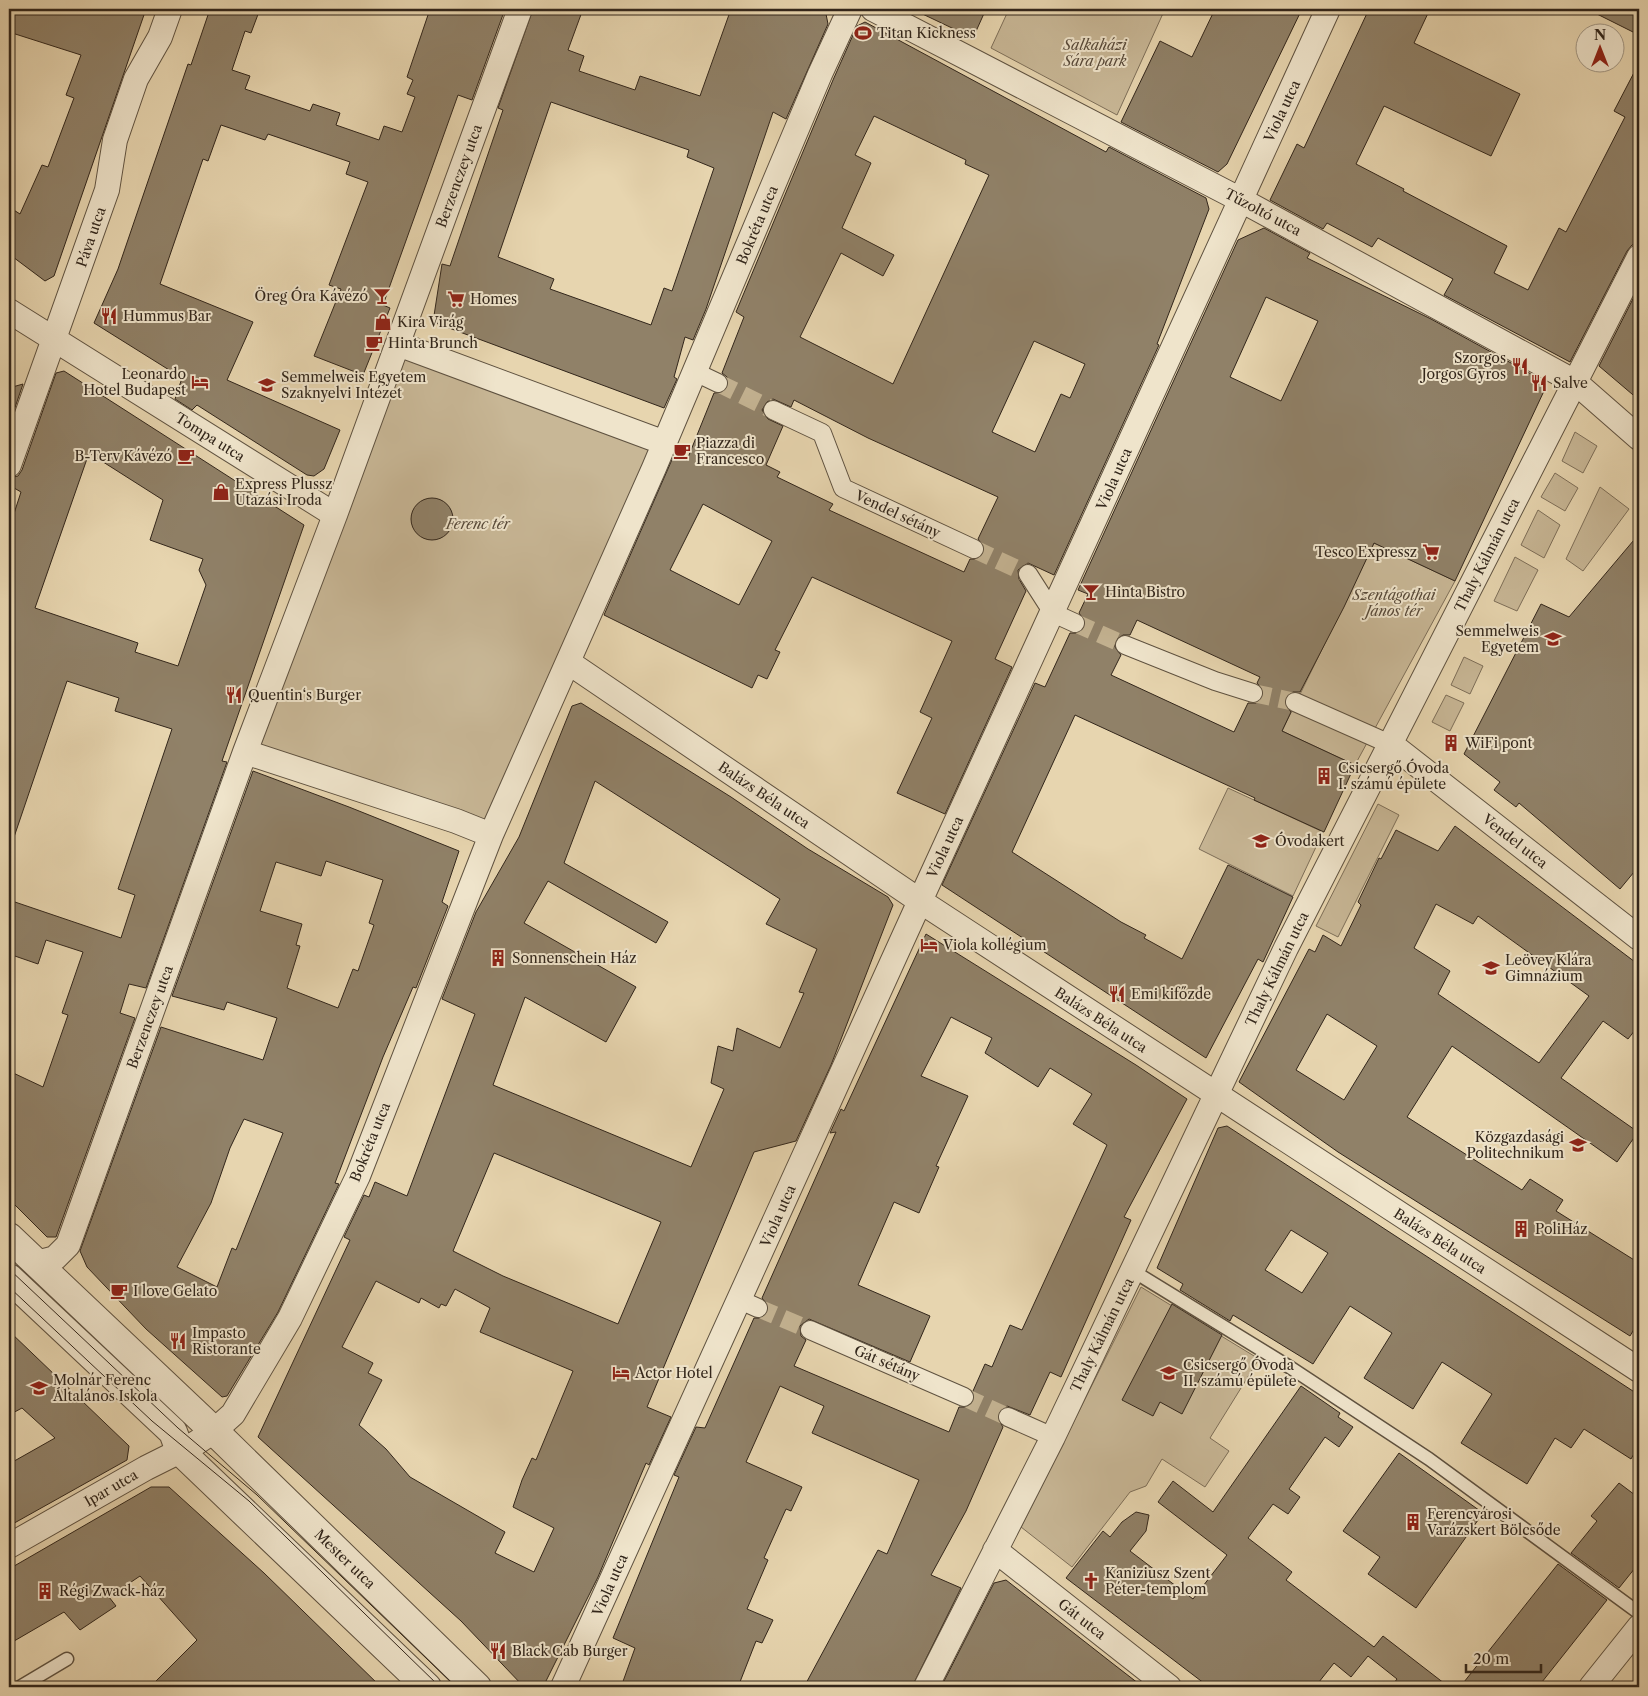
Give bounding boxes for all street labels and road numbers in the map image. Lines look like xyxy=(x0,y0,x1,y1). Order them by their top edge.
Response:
street label: Viola utca xyxy=(1259,77,1304,146)
street label: Berzenczey utca xyxy=(432,121,486,230)
street label: Bokréta utca xyxy=(732,182,782,267)
street label: Tűzoltó utca xyxy=(1222,184,1305,240)
street label: Páva utca xyxy=(72,204,110,269)
street label: Tompa utca xyxy=(172,409,249,466)
street label: Viola utca xyxy=(1092,444,1136,514)
street label: Vendel sétány xyxy=(852,486,944,542)
street label: Thaly Kálmán utca xyxy=(1451,494,1524,615)
street label: Balázs Béla utca xyxy=(715,758,814,833)
street label: Vendel utca xyxy=(1478,809,1552,872)
street label: Viola utca xyxy=(922,813,967,882)
street label: Thaly Kálmán utca xyxy=(1241,908,1313,1029)
street label: Berzenczey utca xyxy=(123,962,177,1071)
street label: Balázs Béla utca xyxy=(1051,983,1151,1057)
street label: Bokréta utca xyxy=(346,1099,394,1184)
street label: Viola utca xyxy=(756,1181,800,1251)
street label: Balázs Béla utca xyxy=(1390,1204,1490,1278)
street label: Thaly Kálmán utca xyxy=(1066,1274,1138,1395)
street label: Gát sétány xyxy=(851,1341,923,1385)
street label: Ipar utca xyxy=(81,1465,141,1510)
street label: Mester utca xyxy=(311,1525,380,1593)
street label: Viola utca xyxy=(588,1550,632,1620)
street label: Gát utca xyxy=(1055,1595,1110,1644)

